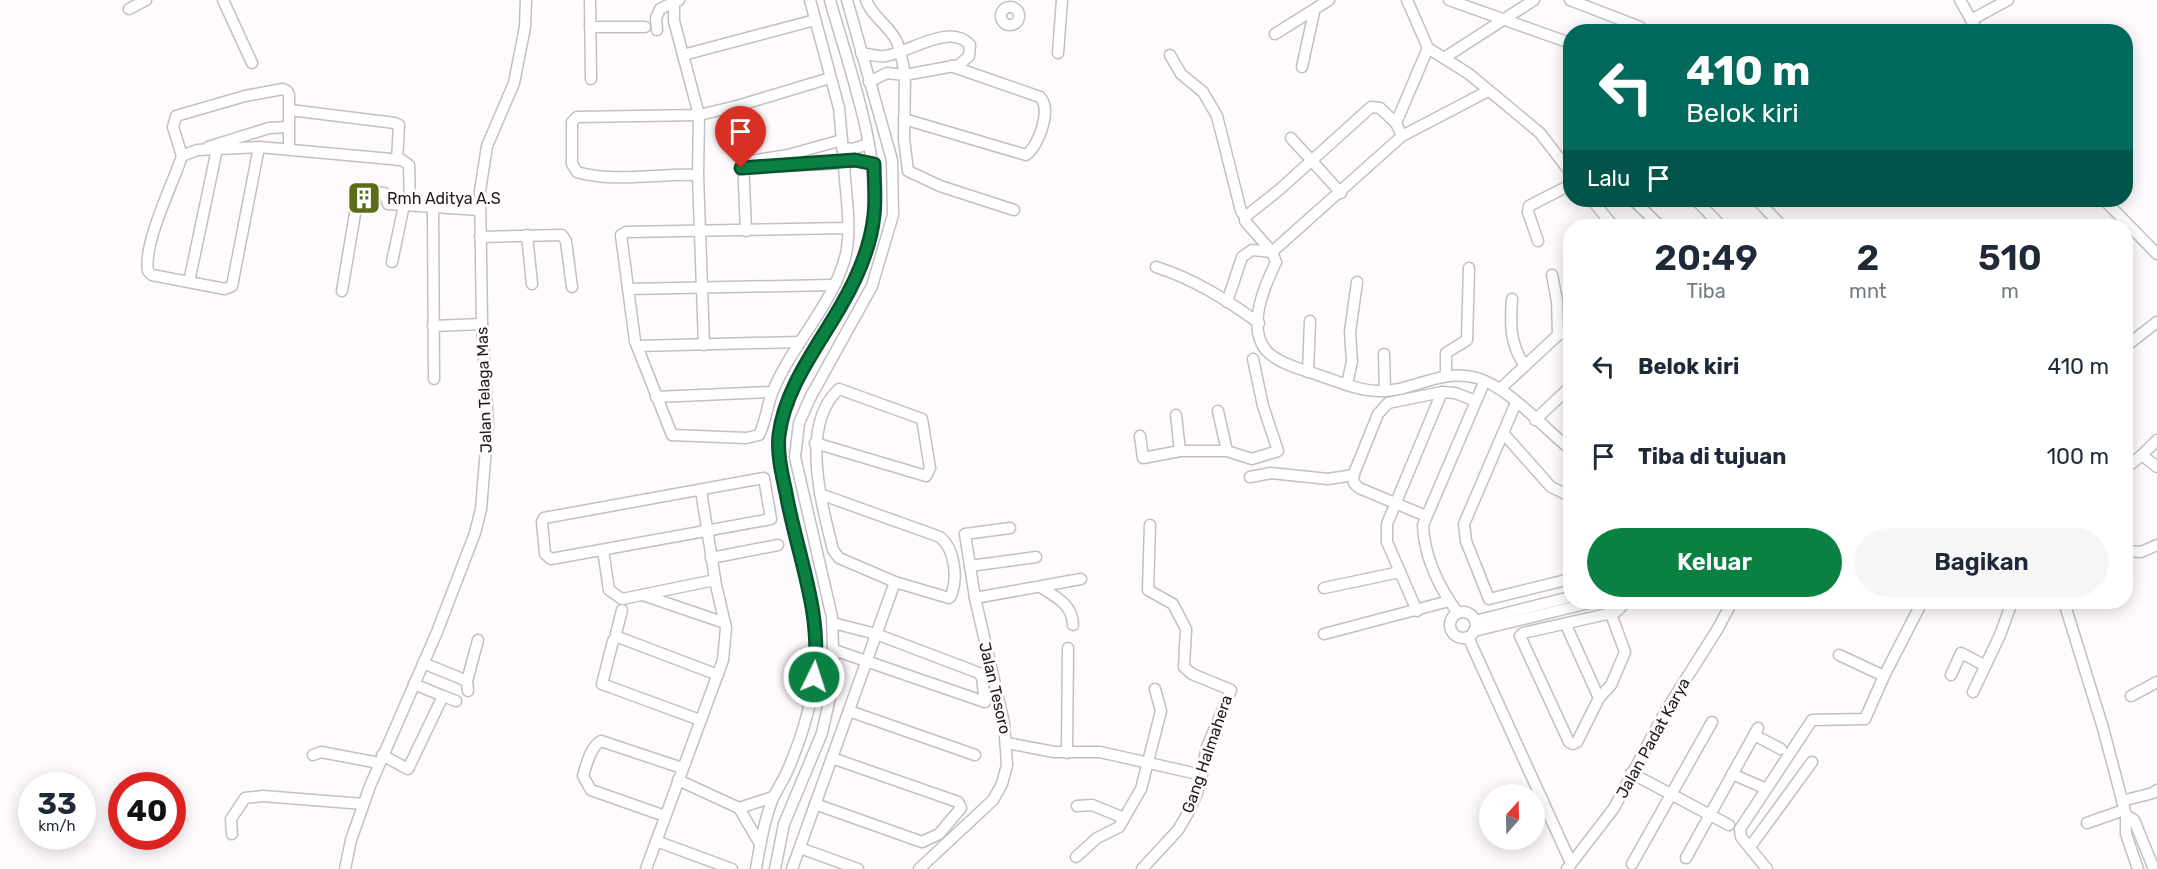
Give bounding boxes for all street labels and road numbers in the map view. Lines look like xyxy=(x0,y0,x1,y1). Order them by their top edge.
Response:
street label: Jalan Telaga Mas xyxy=(472,327,496,453)
street label: Jalan Tesoro xyxy=(975,640,1015,736)
street label: Jalan Padat Karya xyxy=(1612,675,1694,801)
street label: Gang Halmahera xyxy=(1178,692,1236,816)

